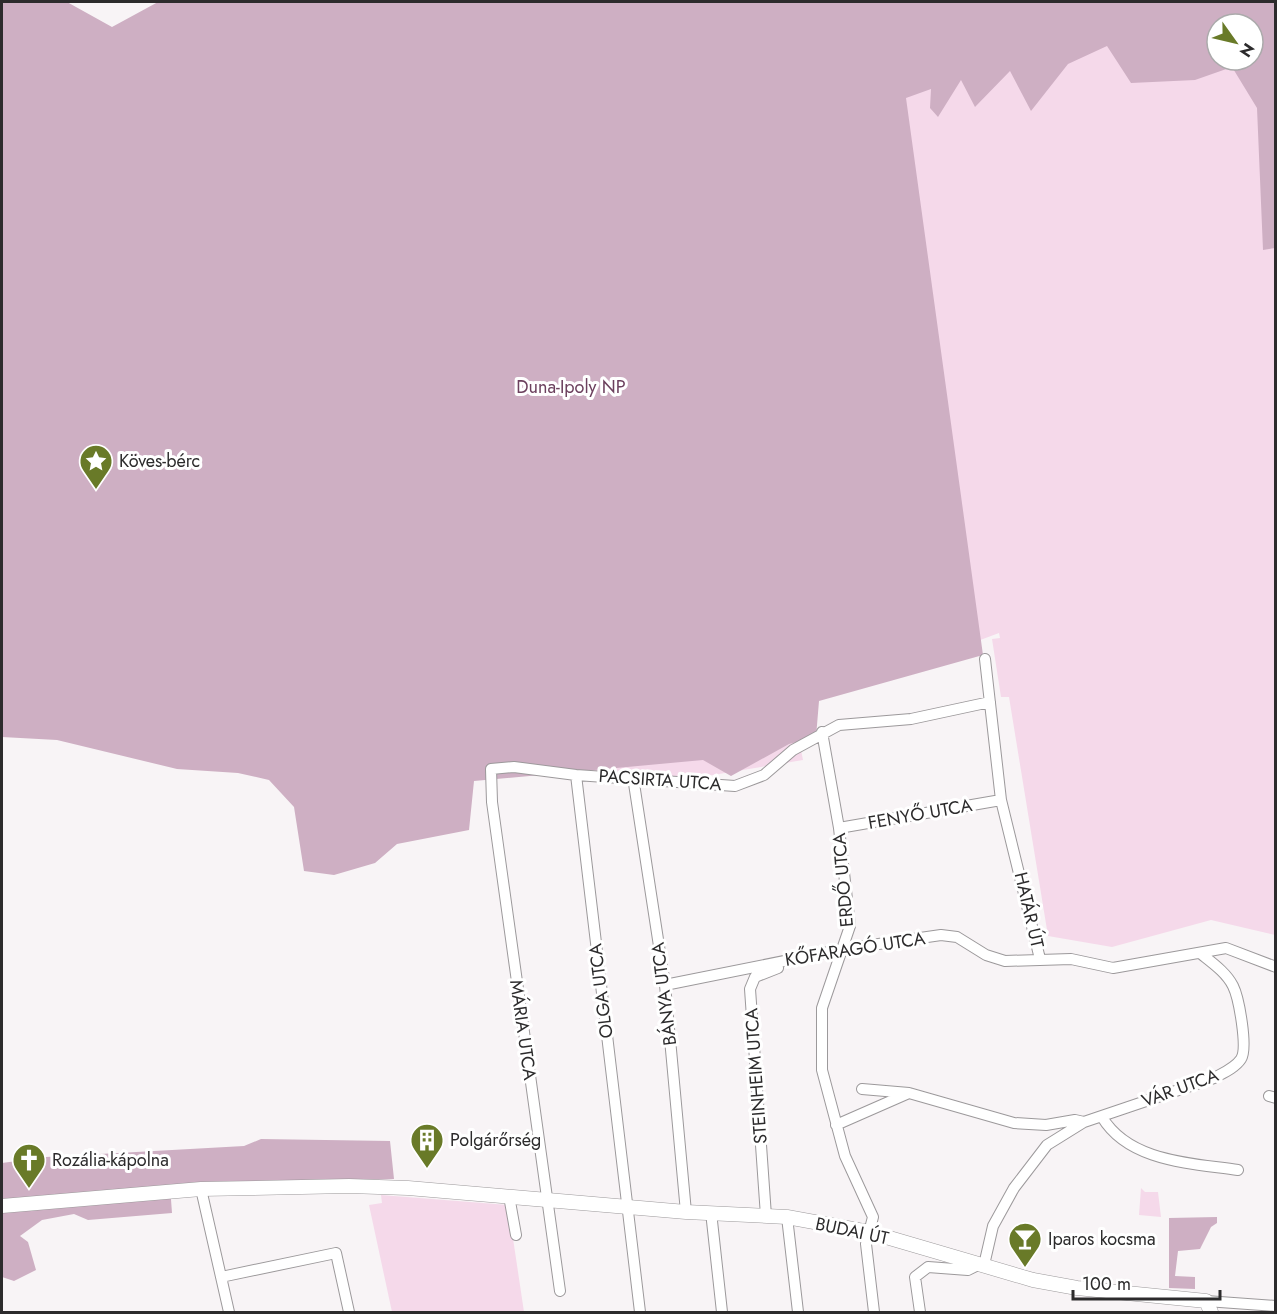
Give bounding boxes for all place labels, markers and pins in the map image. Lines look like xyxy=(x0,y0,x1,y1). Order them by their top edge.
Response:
place icon: Köves-bérc xyxy=(78,443,114,490)
place label: Köves-bérc xyxy=(119,448,200,474)
building icon: Polgárőrség xyxy=(409,1122,445,1169)
place label: Polgárőrség xyxy=(450,1127,541,1153)
church icon: Rozália-kápolna xyxy=(11,1142,47,1189)
place label: Rozália-kápolna xyxy=(52,1147,169,1173)
bar icon: Iparos kocsma xyxy=(1007,1221,1043,1268)
place label: Iparos kocsma xyxy=(1048,1226,1156,1252)

